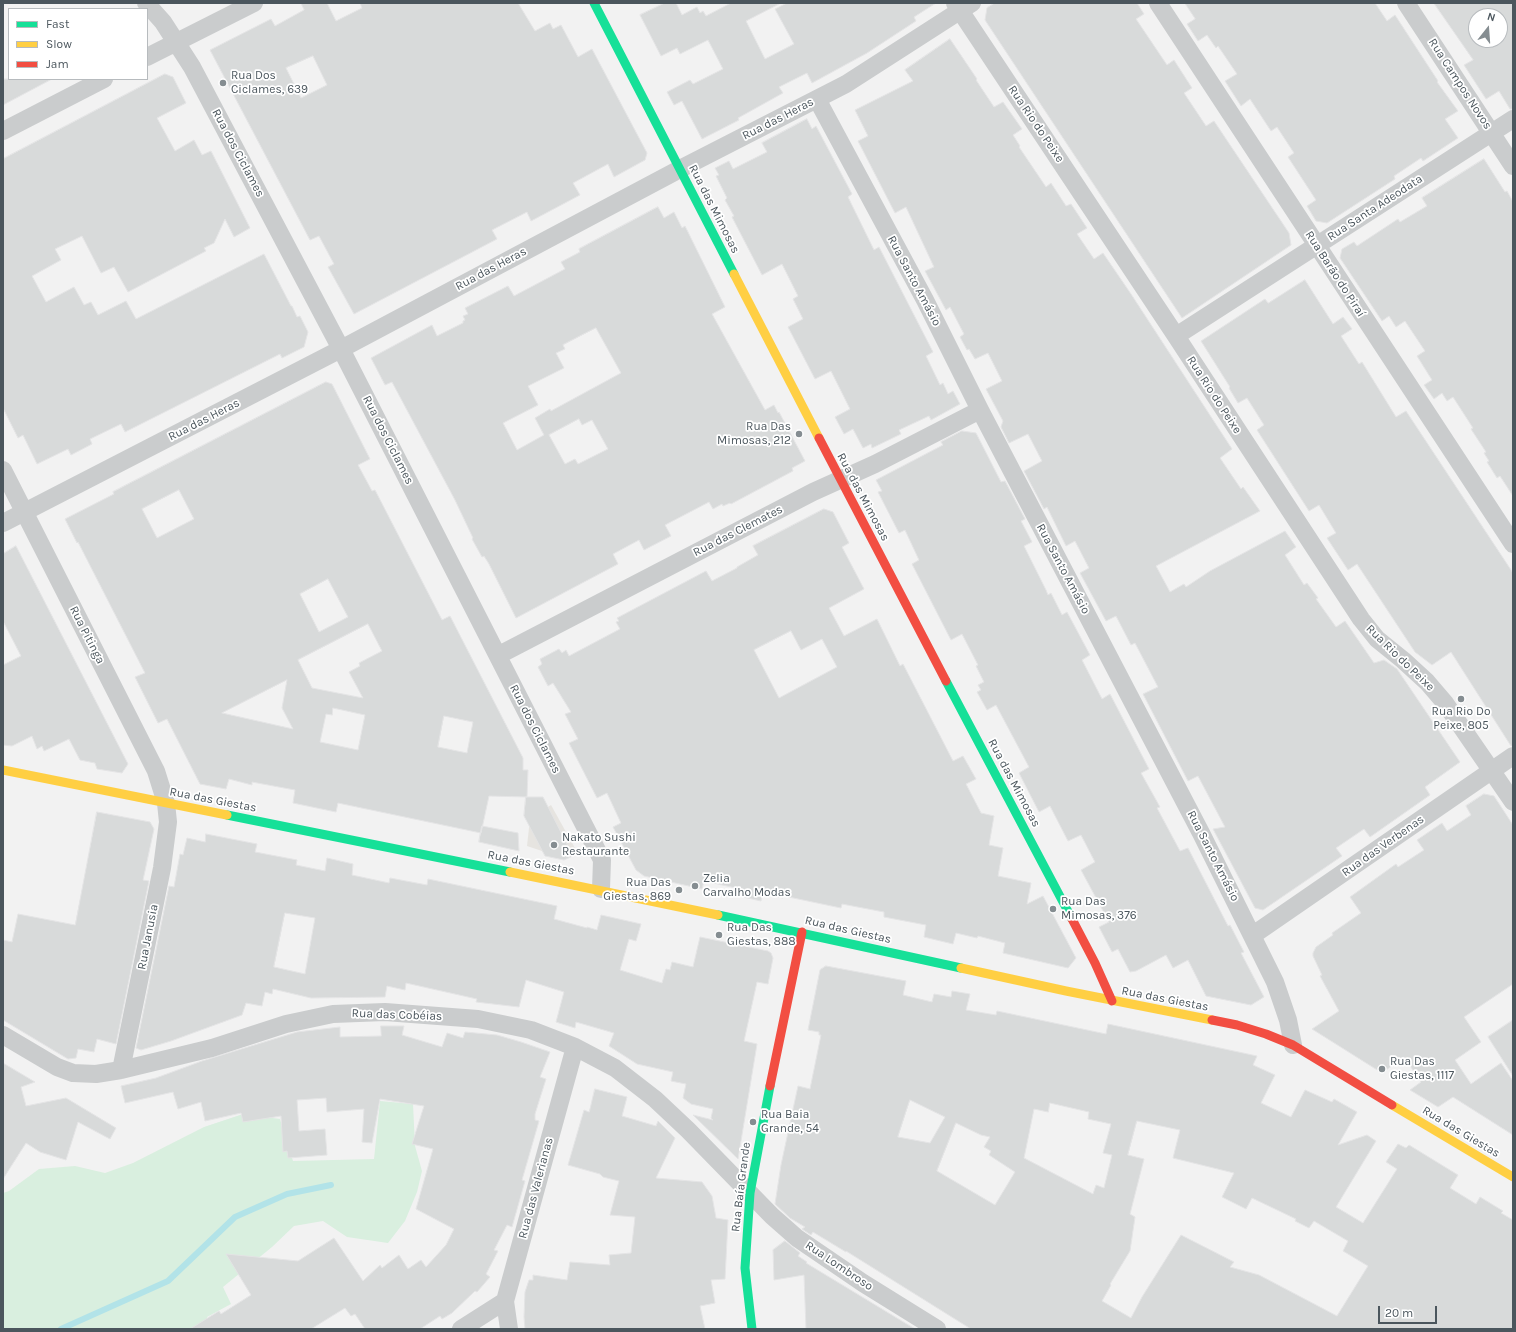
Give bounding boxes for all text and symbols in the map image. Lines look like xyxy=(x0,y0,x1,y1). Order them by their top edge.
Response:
legend xyxy=(8,8,148,80)
north arrow xyxy=(1468,8,1508,48)
text: N xyxy=(1486,10,1497,24)
text: Fast xyxy=(46,17,69,31)
street label: Rua Campos Novos xyxy=(1425,36,1495,132)
text: Slow xyxy=(46,37,72,51)
text: Jam xyxy=(46,57,69,71)
place label: Rua Dos Ciclames, 639 xyxy=(231,69,308,97)
marker: Rua Dos Ciclames, 639 xyxy=(218,78,228,88)
street label: Rua Rio do Peixe xyxy=(1005,83,1067,165)
street label: Rua das Heras xyxy=(740,95,816,143)
street label: Rua dos Ciclames xyxy=(209,106,267,200)
street label: Rua das Mimosas xyxy=(685,162,743,256)
street label: Rua Santa Adeodata xyxy=(1325,172,1425,244)
street label: Rua Barão do Piraí xyxy=(1302,228,1368,320)
street label: Rua Santo Amásio xyxy=(884,233,944,329)
street label: Rua das Heras xyxy=(453,244,529,294)
street label: Rua Rio do Peixe xyxy=(1184,354,1244,436)
street label: Rua dos Ciclames xyxy=(359,393,417,487)
street label: Rua das Heras xyxy=(166,396,242,444)
place label: Rua Das Mimosas, 212 xyxy=(717,420,791,448)
marker: Rua Das Mimosas, 212 xyxy=(794,429,804,439)
street label: Rua das Mimosas xyxy=(834,450,892,544)
street label: Rua das Clemates xyxy=(691,502,785,560)
street label: Rua Santo Amásio xyxy=(1033,521,1093,617)
street label: Rua Pitinga xyxy=(66,604,108,666)
street label: Rua Rio do Peixe xyxy=(1363,622,1437,694)
street label: Rua dos Ciclames xyxy=(506,682,564,776)
marker: Rua Rio Do Peixe, 805 xyxy=(1456,694,1466,704)
place label: Rua Rio Do Peixe, 805 xyxy=(1432,705,1490,733)
street label: Rua das Mimosas xyxy=(985,736,1043,830)
street label: Rua das Giestas xyxy=(168,785,258,815)
street label: Rua Santo Amásio xyxy=(1184,808,1242,904)
street label: Rua das Verbenas xyxy=(1339,812,1427,880)
place label: Nakato Sushi Restaurante xyxy=(562,831,636,859)
marker: Nakato Sushi Restaurante xyxy=(549,840,559,850)
street label: Rua das Giestas xyxy=(486,848,576,878)
place label: Zelia Carvalho Modas xyxy=(703,872,791,900)
place label: Rua Das Giestas, 869 xyxy=(603,876,671,904)
marker: Zelia Carvalho Modas xyxy=(690,881,700,891)
marker: Rua Das Giestas, 869 xyxy=(674,885,684,895)
place label: Rua Das Mimosas, 376 xyxy=(1061,895,1137,923)
street label: Rua Janusia xyxy=(135,903,161,971)
marker: Rua Das Mimosas, 376 xyxy=(1048,904,1058,914)
street label: Rua das Giestas xyxy=(803,913,893,947)
place label: Rua Das Giestas, 888 xyxy=(727,921,796,949)
marker: Rua Das Giestas, 888 xyxy=(714,930,724,940)
street label: Rua das Giestas xyxy=(1120,984,1210,1014)
street label: Rua das Cobéias xyxy=(351,1006,443,1024)
place label: Rua Das Giestas, 1117 xyxy=(1390,1055,1454,1083)
marker: Rua Das Giestas, 1117 xyxy=(1377,1064,1387,1074)
street label: Rua das Giestas xyxy=(1420,1103,1502,1161)
place label: Rua Baia Grande, 54 xyxy=(761,1108,819,1136)
marker: Rua Baia Grande, 54 xyxy=(748,1117,758,1127)
street label: Rua das Valerianas xyxy=(516,1136,556,1240)
street label: Rua Baía Grande xyxy=(728,1141,754,1233)
street label: Rua Lombroso xyxy=(803,1238,875,1294)
scale bar xyxy=(1380,1298,1439,1324)
text: 20 m xyxy=(1385,1306,1413,1320)

